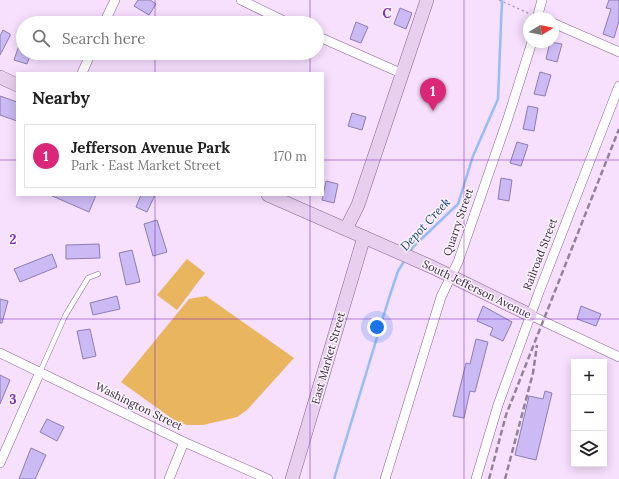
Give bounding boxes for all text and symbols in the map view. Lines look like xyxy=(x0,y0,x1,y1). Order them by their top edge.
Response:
text: C xyxy=(383,5,392,22)
north arrow xyxy=(523,12,559,48)
search box xyxy=(16,16,324,60)
icon: search xyxy=(30,27,52,49)
text: Search here xyxy=(62,29,145,48)
pin: 1 xyxy=(420,78,446,111)
text: Nearby xyxy=(32,87,90,109)
text: Jefferson Avenue Park xyxy=(71,138,230,157)
text: 1 xyxy=(43,148,49,165)
text: 170 m xyxy=(273,148,307,165)
text: Park · East Market Street xyxy=(71,157,221,174)
street label: Quarry Street xyxy=(440,186,476,258)
water label: Depot Creek xyxy=(397,195,453,253)
street label: Railroad Street xyxy=(520,215,560,292)
text: 2 xyxy=(10,231,17,248)
street label: South Jefferson Avenue xyxy=(420,257,534,322)
street label: East Market Street xyxy=(308,310,348,406)
your location xyxy=(367,317,387,337)
map controls xyxy=(571,359,607,467)
button: + xyxy=(571,359,607,395)
street label: Washington Street xyxy=(93,379,186,433)
text: 3 xyxy=(9,391,17,408)
button: − xyxy=(571,395,607,431)
button: layers xyxy=(571,431,607,467)

